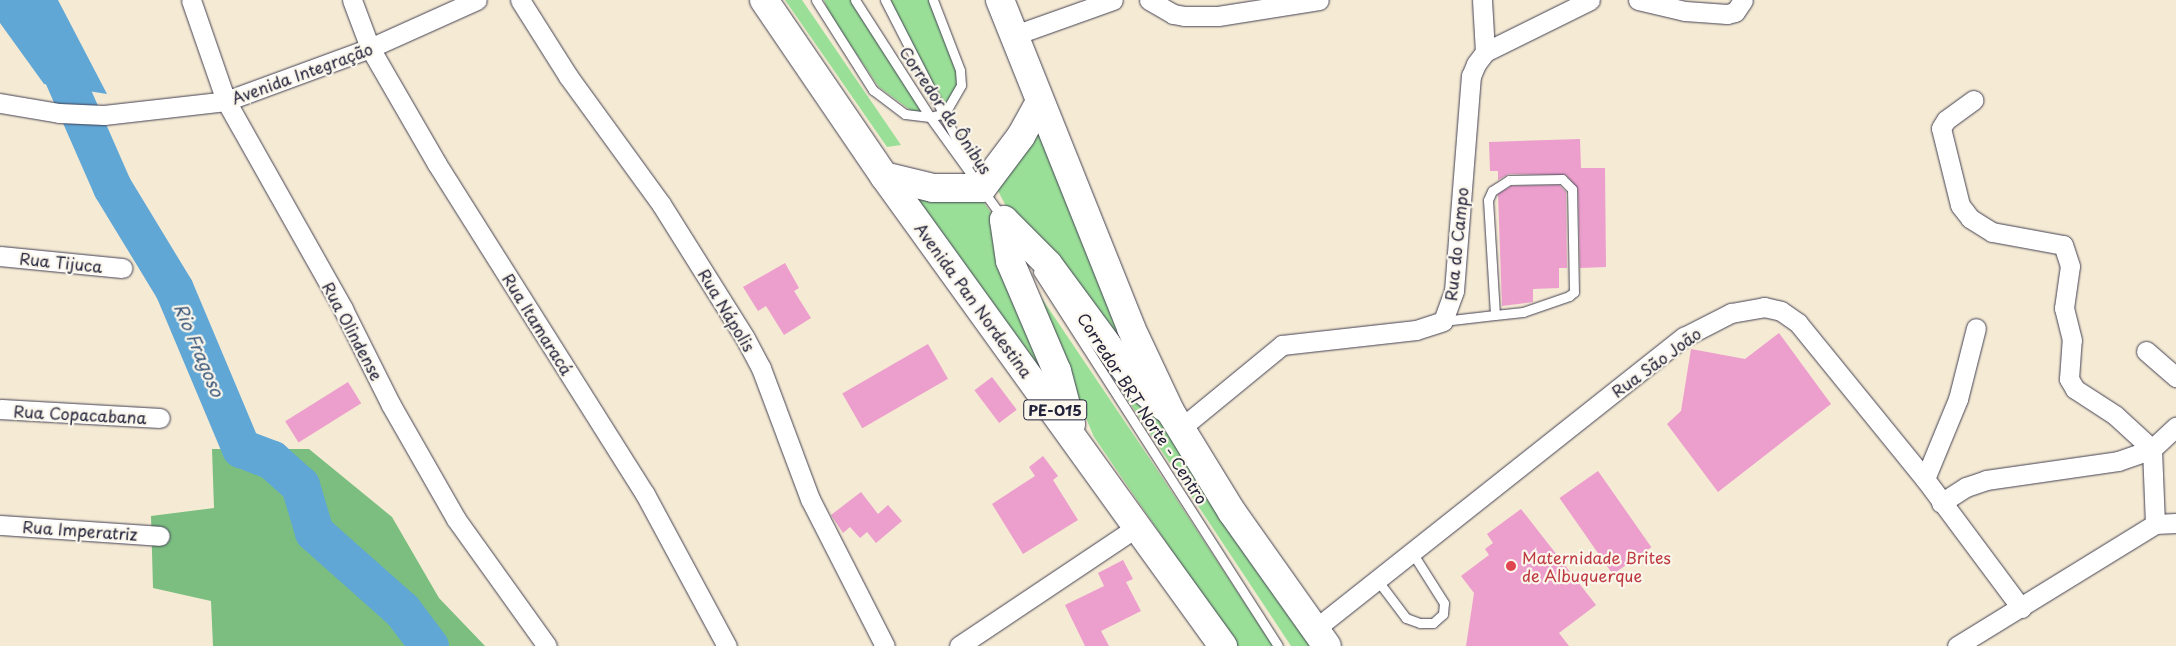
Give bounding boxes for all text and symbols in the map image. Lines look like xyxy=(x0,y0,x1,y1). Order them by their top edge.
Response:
street label: Avenida Integração xyxy=(228,38,376,108)
street label: Corredor de Ônibus xyxy=(896,42,996,178)
street label: Rua do Campo xyxy=(1441,187,1471,301)
street label: Avenida Pan Nordestina xyxy=(912,220,1036,380)
street label: Rua Tijuca xyxy=(19,248,103,276)
street label: Rua Nápolis xyxy=(695,265,759,355)
street label: Rua Itamaracá xyxy=(499,269,577,379)
street label: Rua Olindense xyxy=(319,278,387,384)
water label: Rio Fragoso xyxy=(169,299,229,401)
street label: Corredor BRT Norte - Centro xyxy=(1073,308,1213,508)
street label: Rua São João xyxy=(1607,323,1705,401)
road number: PE-015 xyxy=(1022,398,1088,422)
street label: Rua Copacabana xyxy=(13,401,147,427)
street label: Rua Imperatriz xyxy=(21,516,139,544)
place label: Maternidade Brites de Albuquerque xyxy=(1522,547,1670,585)
marker: Maternidade Brites de Albuquerque xyxy=(1504,559,1518,573)

